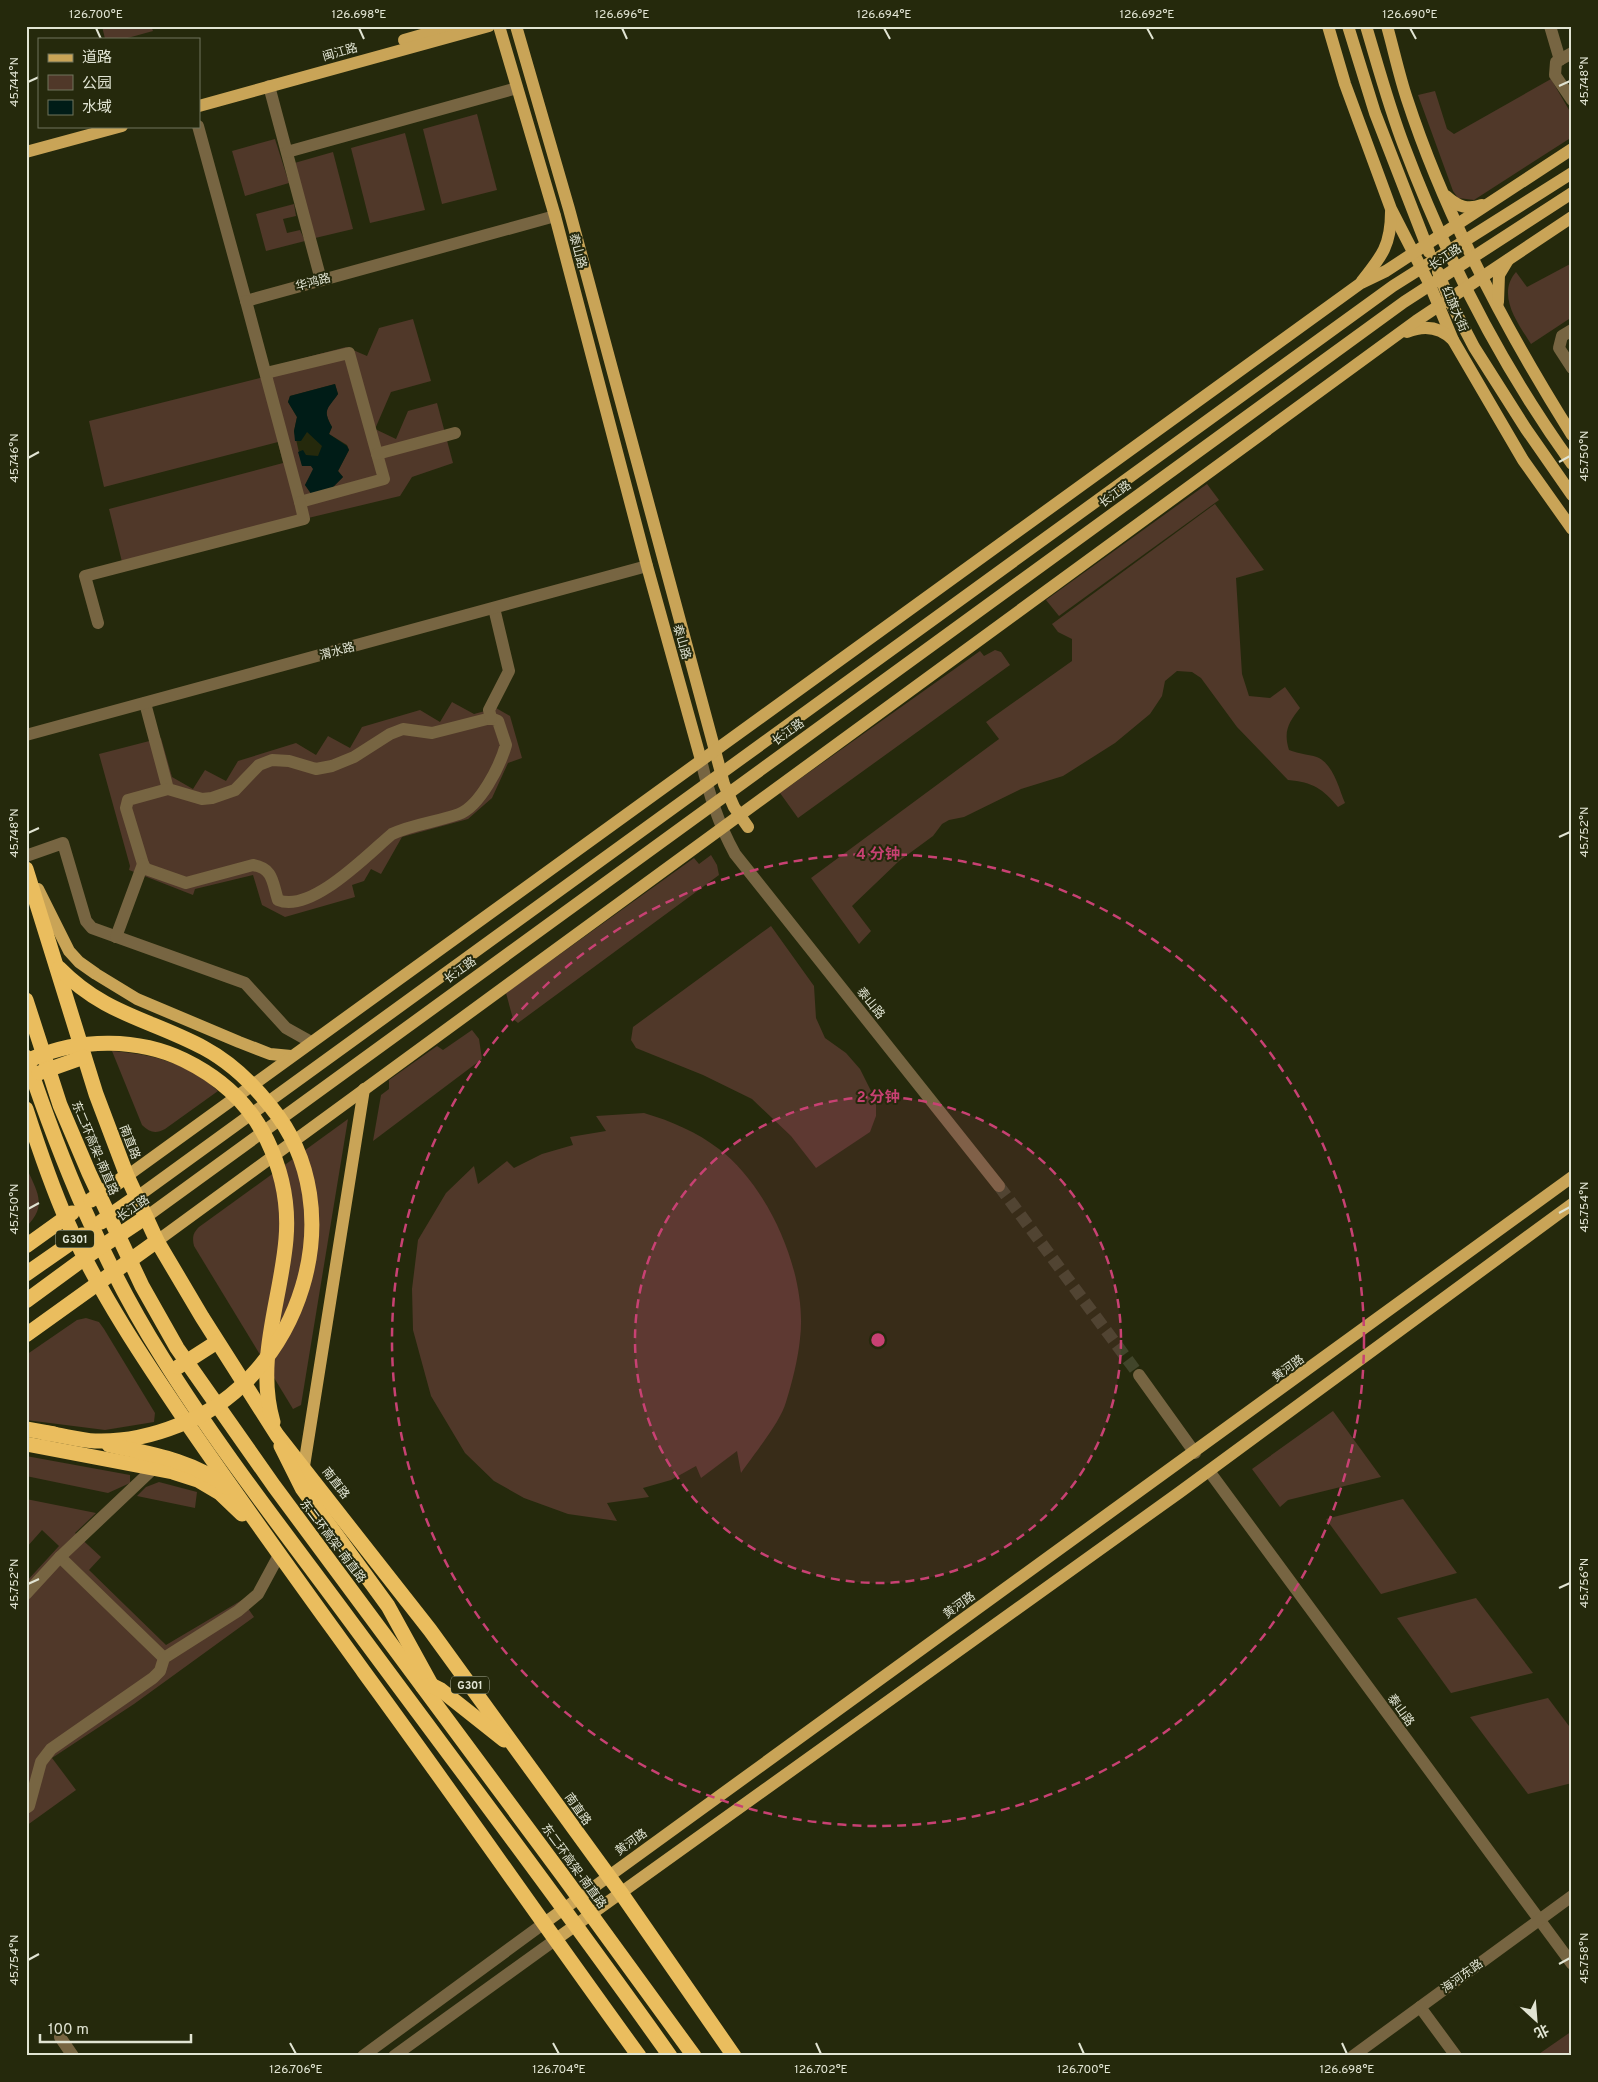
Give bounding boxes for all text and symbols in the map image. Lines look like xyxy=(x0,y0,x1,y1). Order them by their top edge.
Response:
text: 126.700°E xyxy=(69,7,123,23)
text: 126.698°E xyxy=(331,7,387,23)
text: 126.696°E xyxy=(595,7,649,23)
text: 126.694°E xyxy=(856,7,912,23)
text: 126.692°E xyxy=(1119,7,1175,23)
text: 126.690°E xyxy=(1382,7,1438,23)
legend xyxy=(38,38,200,128)
street label: 闽江路 xyxy=(321,40,360,66)
text: 道路 xyxy=(82,49,112,68)
text: 45.748°N xyxy=(1577,56,1593,106)
text: 45.744°N xyxy=(7,57,23,107)
text: 公园 xyxy=(82,75,112,94)
text: 水域 xyxy=(82,99,112,118)
street label: 泰山路 xyxy=(565,232,589,271)
street label: 长江路 xyxy=(1426,241,1465,274)
street label: 华鸿路 xyxy=(294,271,333,295)
street label: 红旗大街 xyxy=(1437,284,1471,335)
text: 45.750°N xyxy=(1577,430,1593,482)
text: 45.746°N xyxy=(7,433,23,483)
street label: 长江路 xyxy=(1096,478,1135,512)
street label: 泰山路 xyxy=(668,623,694,662)
street label: 渭水路 xyxy=(318,640,357,664)
street label: 长江路 xyxy=(769,716,808,750)
text: 45.752°N xyxy=(1577,807,1593,857)
text: 45.748°N xyxy=(7,808,23,858)
text: 4 分钟 xyxy=(856,846,900,865)
street label: 长江路 xyxy=(441,954,480,988)
street label: 泰山路 xyxy=(853,985,888,1023)
text: 2 分钟 xyxy=(857,1089,899,1108)
street label: 东二环高架-南直路 xyxy=(67,1099,121,1198)
street label: 南直路 xyxy=(115,1123,143,1162)
text: 45.754°N xyxy=(1577,1181,1593,1233)
text: 45.750°N xyxy=(7,1183,23,1235)
street label: 长江路 xyxy=(114,1192,153,1226)
road number: G301 xyxy=(56,1230,94,1248)
centre of rings xyxy=(869,1331,887,1349)
street label: 黄河路 xyxy=(1269,1352,1308,1386)
street label: 南直路 xyxy=(318,1465,353,1503)
street label: 东二环高架-南直路 xyxy=(295,1497,369,1587)
text: 45.756°N xyxy=(1577,1558,1593,1608)
text: 45.752°N xyxy=(7,1559,23,1609)
street label: 黄河路 xyxy=(940,1589,979,1623)
road number: G301 xyxy=(451,1676,489,1694)
street label: 泰山路 xyxy=(1383,1691,1417,1730)
street label: 南直路 xyxy=(560,1790,594,1829)
street label: 东二环高架-南直路 xyxy=(537,1821,609,1912)
street label: 黄河路 xyxy=(612,1826,651,1860)
text: 45.758°N xyxy=(1577,1933,1593,1983)
text: 45.754°N xyxy=(7,1934,23,1986)
street label: 海河东路 xyxy=(1438,1956,1487,1997)
north arrow xyxy=(1510,1994,1560,2044)
scale bar xyxy=(40,2012,191,2044)
text: 北 xyxy=(1531,2020,1551,2041)
text: 100 m xyxy=(48,2021,89,2040)
text: 126.706°E xyxy=(269,2062,323,2078)
text: 126.704°E xyxy=(532,2062,586,2078)
text: 126.702°E xyxy=(794,2062,848,2078)
text: 126.700°E xyxy=(1057,2062,1111,2078)
text: 126.698°E xyxy=(1319,2062,1375,2078)

